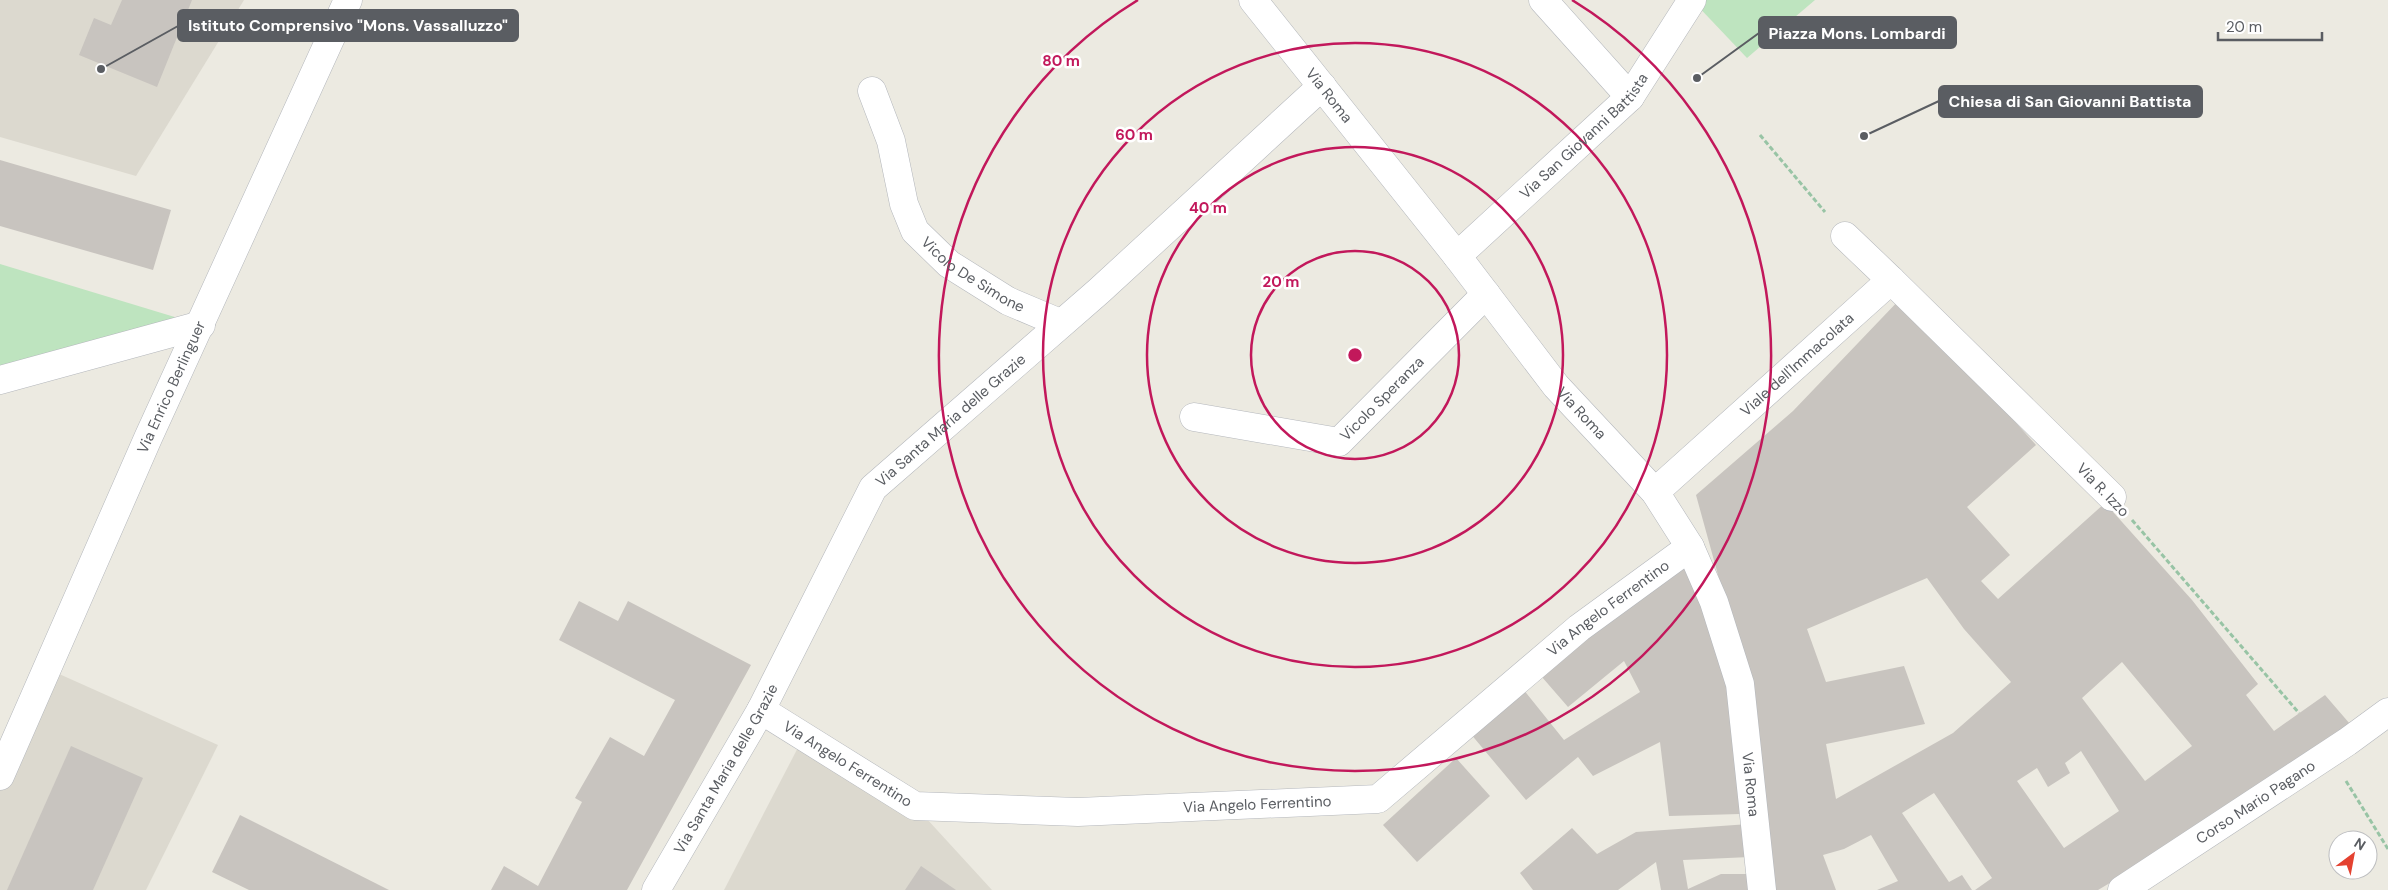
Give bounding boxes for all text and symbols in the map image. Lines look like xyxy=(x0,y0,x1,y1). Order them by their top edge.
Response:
callout: Istituto Comprensivo "Mons. Vassalluzzo" xyxy=(178,10,518,41)
scale bar xyxy=(2218,10,2322,42)
text: Istituto Comprensivo "Mons. Vassalluzzo" xyxy=(188,15,508,36)
callout: Piazza Mons. Lombardi xyxy=(1759,17,1956,48)
text: 20 m xyxy=(2226,17,2262,37)
text: Piazza Mons. Lombardi xyxy=(1768,23,1946,44)
text: 80 m xyxy=(1042,51,1080,71)
street label: Via Roma xyxy=(1301,64,1357,127)
street label: Via San Giovanni Battista xyxy=(1515,69,1653,203)
callout: Chiesa di San Giovanni Battista xyxy=(1939,86,2202,117)
text: Chiesa di San Giovanni Battista xyxy=(1948,91,2192,112)
text: 60 m xyxy=(1115,125,1153,145)
text: 40 m xyxy=(1189,198,1227,218)
street label: Vicolo De Simone xyxy=(917,232,1028,317)
text: 20 m xyxy=(1263,272,1299,292)
street label: Viale dell'Immacolata xyxy=(1736,308,1858,421)
street label: Via Enrico Berlinguer xyxy=(133,317,210,456)
centre of rings xyxy=(1346,346,1364,364)
street label: Via Santa Maria delle Grazie xyxy=(871,349,1030,491)
street label: Vicolo Speranza xyxy=(1336,352,1428,445)
street label: Via Roma xyxy=(1552,383,1611,444)
street label: Via R. Izzo xyxy=(2072,459,2134,521)
street label: Via Angelo Ferrentino xyxy=(1543,555,1673,661)
street label: Via Santa Maria delle Grazie xyxy=(669,680,783,857)
street label: Via Angelo Ferrentino xyxy=(779,716,916,812)
street label: Via Roma xyxy=(1737,751,1764,818)
street label: Corso Mario Pagano xyxy=(2192,755,2319,849)
street label: Via Angelo Ferrentino xyxy=(1183,791,1332,817)
north arrow xyxy=(2328,830,2378,880)
text: N xyxy=(2351,834,2369,854)

